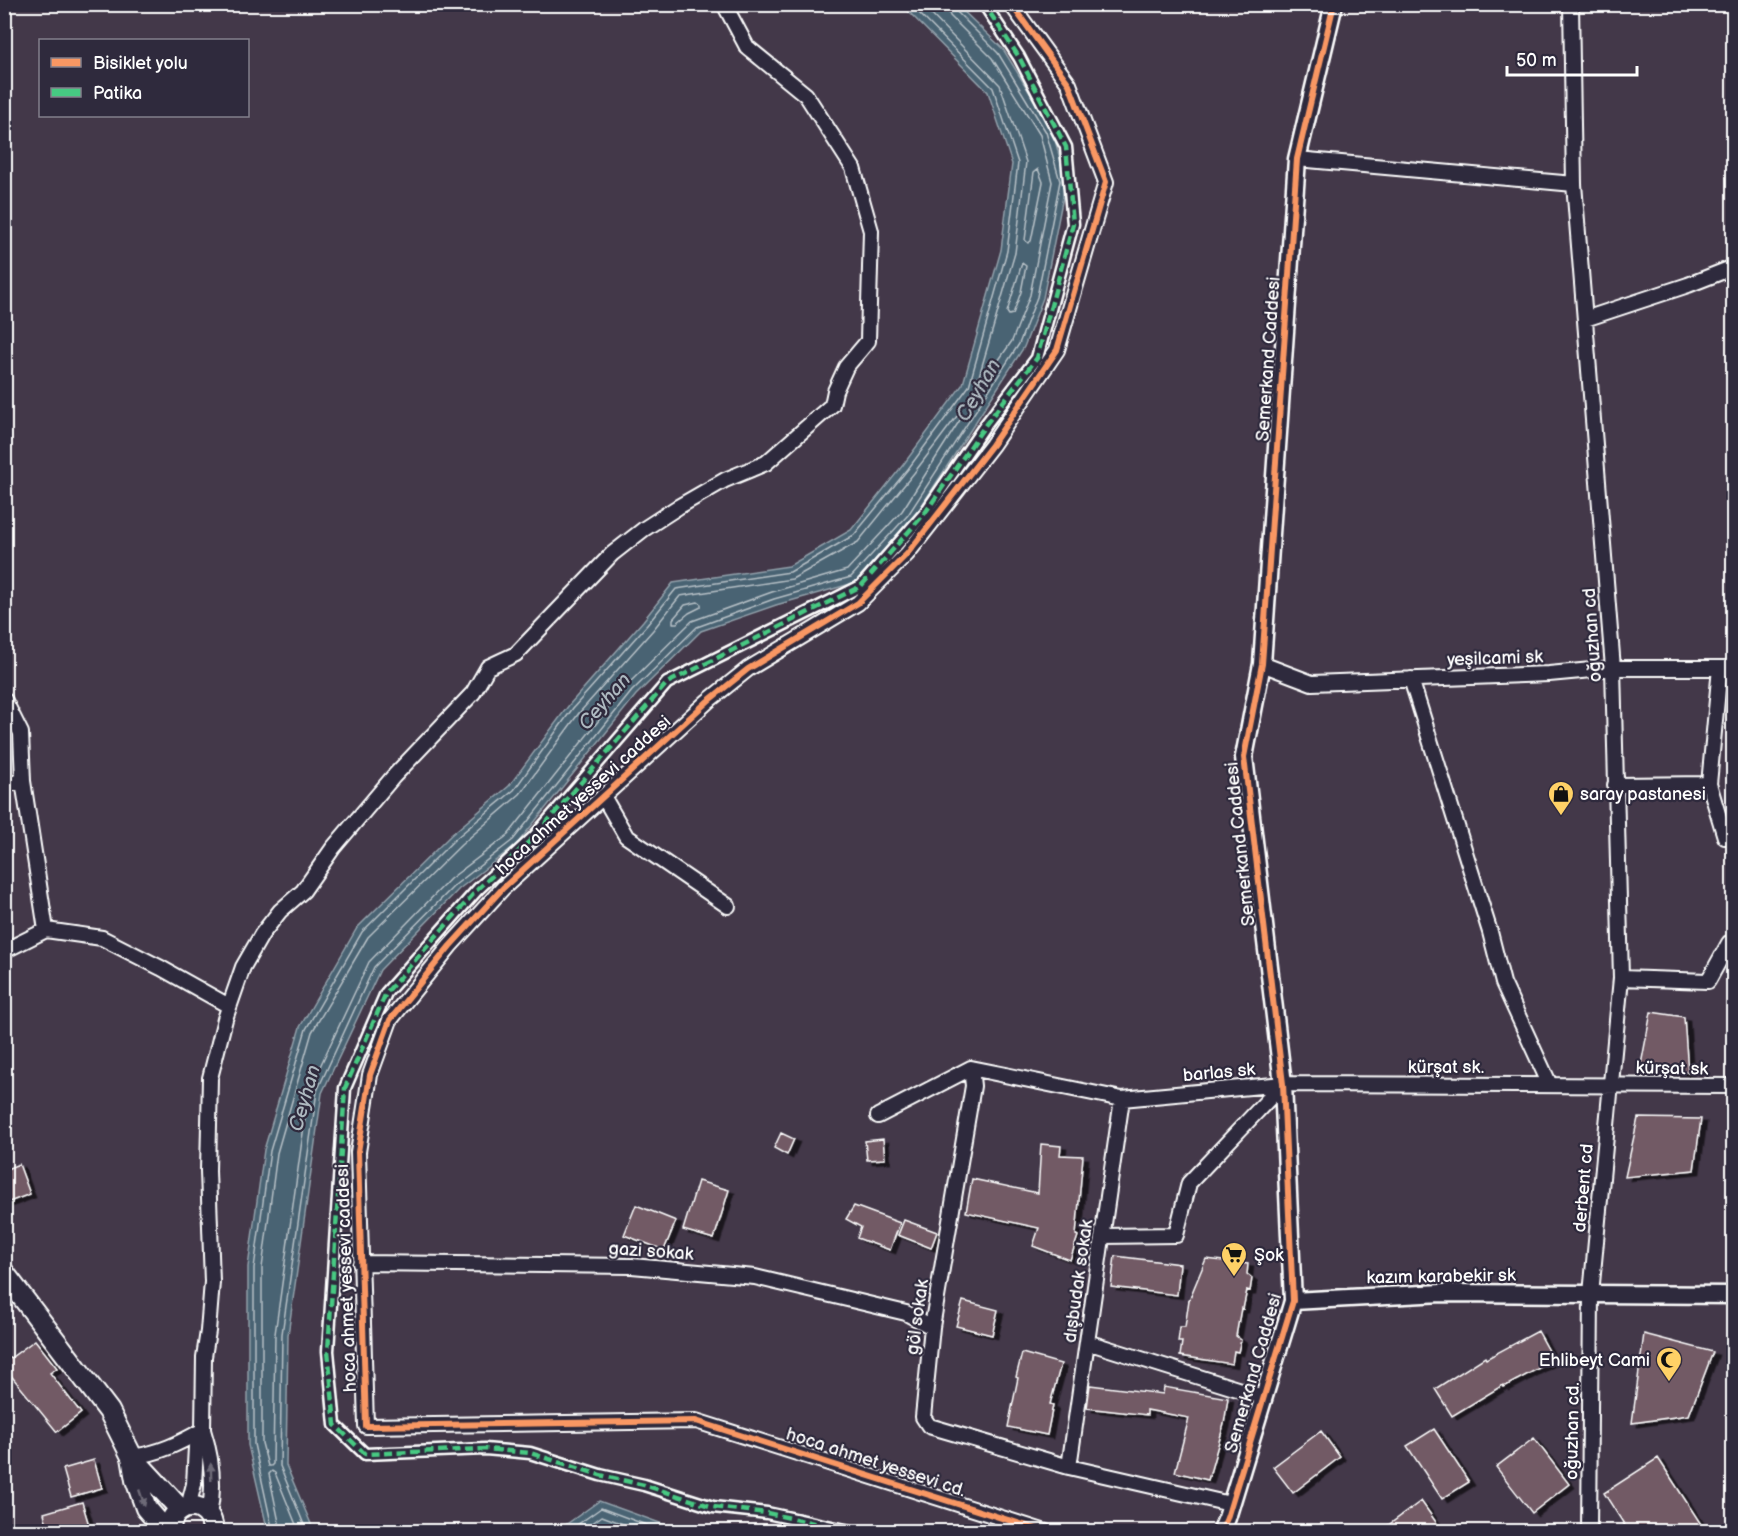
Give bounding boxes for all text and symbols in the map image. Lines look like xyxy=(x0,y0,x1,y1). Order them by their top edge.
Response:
legend xyxy=(39,39,249,117)
scale bar xyxy=(1507,39,1638,77)
text: 50 m xyxy=(1516,50,1557,71)
text: Bisiklet yolu xyxy=(93,53,188,74)
text: Patika xyxy=(93,83,142,104)
street label: Semerkand Caddesi xyxy=(1252,276,1285,442)
water label: Ceyhan xyxy=(951,355,1006,426)
street label: oğuzhan cd xyxy=(1579,587,1606,683)
street label: yeşilcami sk xyxy=(1446,646,1544,671)
water label: Ceyhan xyxy=(573,668,636,735)
street label: hoca ahmet yessevi caddesi xyxy=(491,711,675,880)
street label: Semerkand Caddesi xyxy=(1221,761,1260,927)
shop icon: saray pastanesi xyxy=(1546,779,1576,817)
place label: saray pastanesi xyxy=(1580,784,1706,805)
street label: kürşat sk. xyxy=(1408,1057,1484,1078)
street label: kürşat sk xyxy=(1636,1057,1709,1080)
street label: barlas sk xyxy=(1182,1059,1256,1086)
water label: Ceyhan xyxy=(284,1062,326,1134)
street label: derbent cd xyxy=(1569,1143,1598,1233)
street label: hoca ahmet yessevi caddesi xyxy=(332,1164,361,1392)
street label: dışbudak sokak xyxy=(1059,1218,1098,1344)
street label: gazi sokak xyxy=(608,1238,694,1265)
supermarket icon: Şok xyxy=(1219,1240,1249,1278)
place label: Şok xyxy=(1254,1245,1284,1266)
street label: kazım karabekir sk xyxy=(1366,1265,1516,1288)
street label: göl sokak xyxy=(902,1278,933,1356)
street label: Semerkand Caddesi xyxy=(1221,1291,1286,1455)
mosque icon: Ehlibeyt Cami xyxy=(1654,1345,1684,1383)
place label: Ehlibeyt Cami xyxy=(1539,1350,1650,1371)
street label: oğuzhan cd. xyxy=(1561,1382,1584,1480)
street label: hoca ahmet yessevi cd. xyxy=(783,1424,968,1501)
one-way arrow xyxy=(207,1462,216,1481)
one-way arrow xyxy=(138,1489,148,1507)

